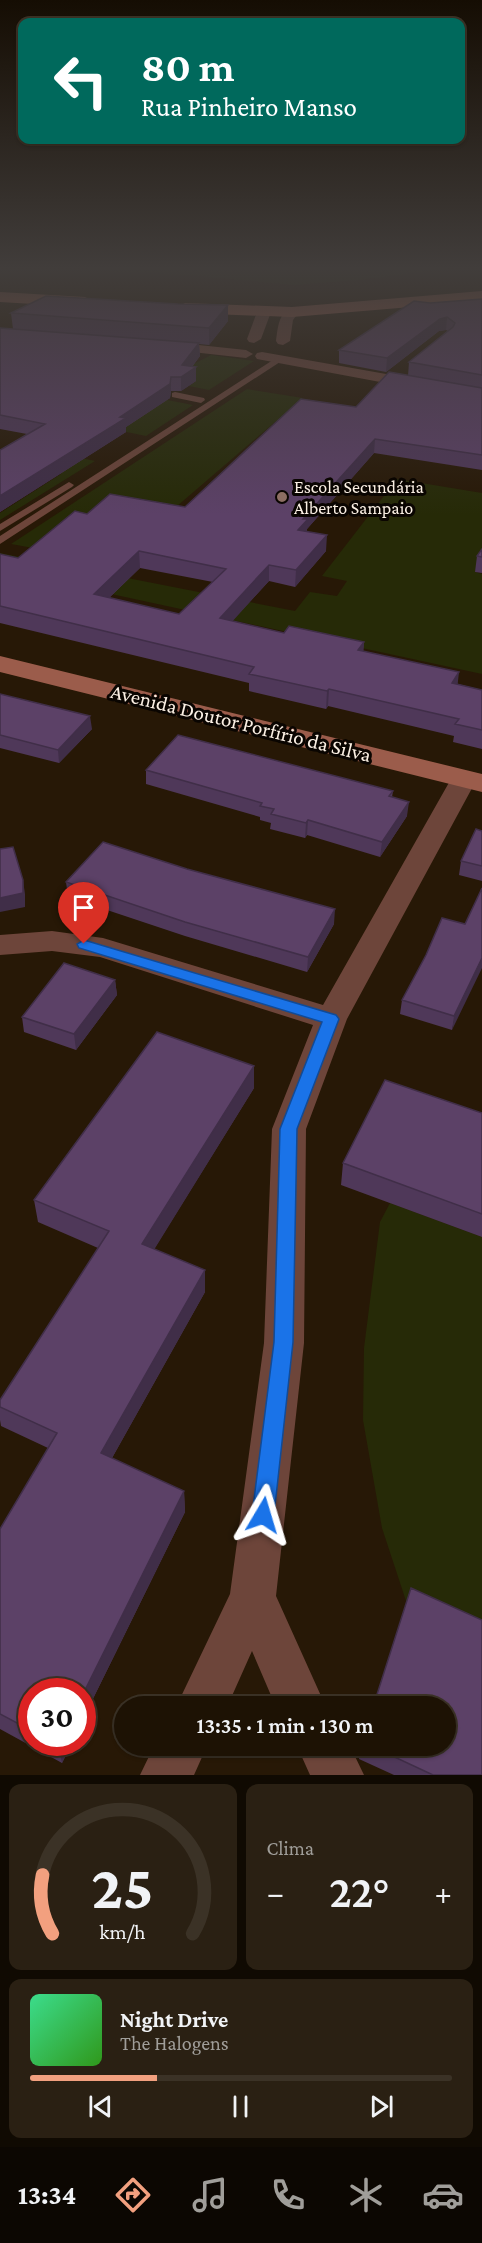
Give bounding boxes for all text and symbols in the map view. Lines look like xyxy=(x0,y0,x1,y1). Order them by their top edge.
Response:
icon: left xyxy=(42,42,120,120)
text: 80 m xyxy=(141,43,235,90)
text: Rua Pinheiro Manso xyxy=(141,92,357,122)
place label: Escola Secundária Alberto Sampaio xyxy=(294,477,424,518)
marker: Escola Secundária Alberto Sampaio xyxy=(275,490,289,504)
street label: Avenida Doutor Porfírio da Silva xyxy=(108,679,374,767)
pin xyxy=(58,882,109,944)
icon: arrive xyxy=(67,891,100,924)
position arrow xyxy=(231,1483,295,1547)
speed limit sign: 30 xyxy=(18,1678,96,1756)
text: 13:35 · 1 min · 130 m xyxy=(197,1713,373,1738)
text: Clima xyxy=(267,1837,314,1859)
text: 25 xyxy=(92,1852,154,1921)
text: 22° xyxy=(329,1867,389,1917)
text: − xyxy=(267,1874,284,1911)
text: + xyxy=(435,1874,452,1911)
text: km/h xyxy=(100,1920,146,1944)
text: Night Drive xyxy=(120,2007,228,2032)
text: The Halogens xyxy=(120,2032,229,2054)
icon: previous xyxy=(84,2090,117,2123)
icon: pause xyxy=(224,2090,257,2123)
icon: next xyxy=(365,2090,398,2123)
icon: directions xyxy=(112,2174,154,2216)
icon: music xyxy=(189,2174,231,2216)
icon: phone xyxy=(267,2174,309,2216)
icon: climate xyxy=(345,2174,387,2216)
icon: car xyxy=(422,2174,464,2216)
text: 13:34 xyxy=(18,2180,76,2210)

